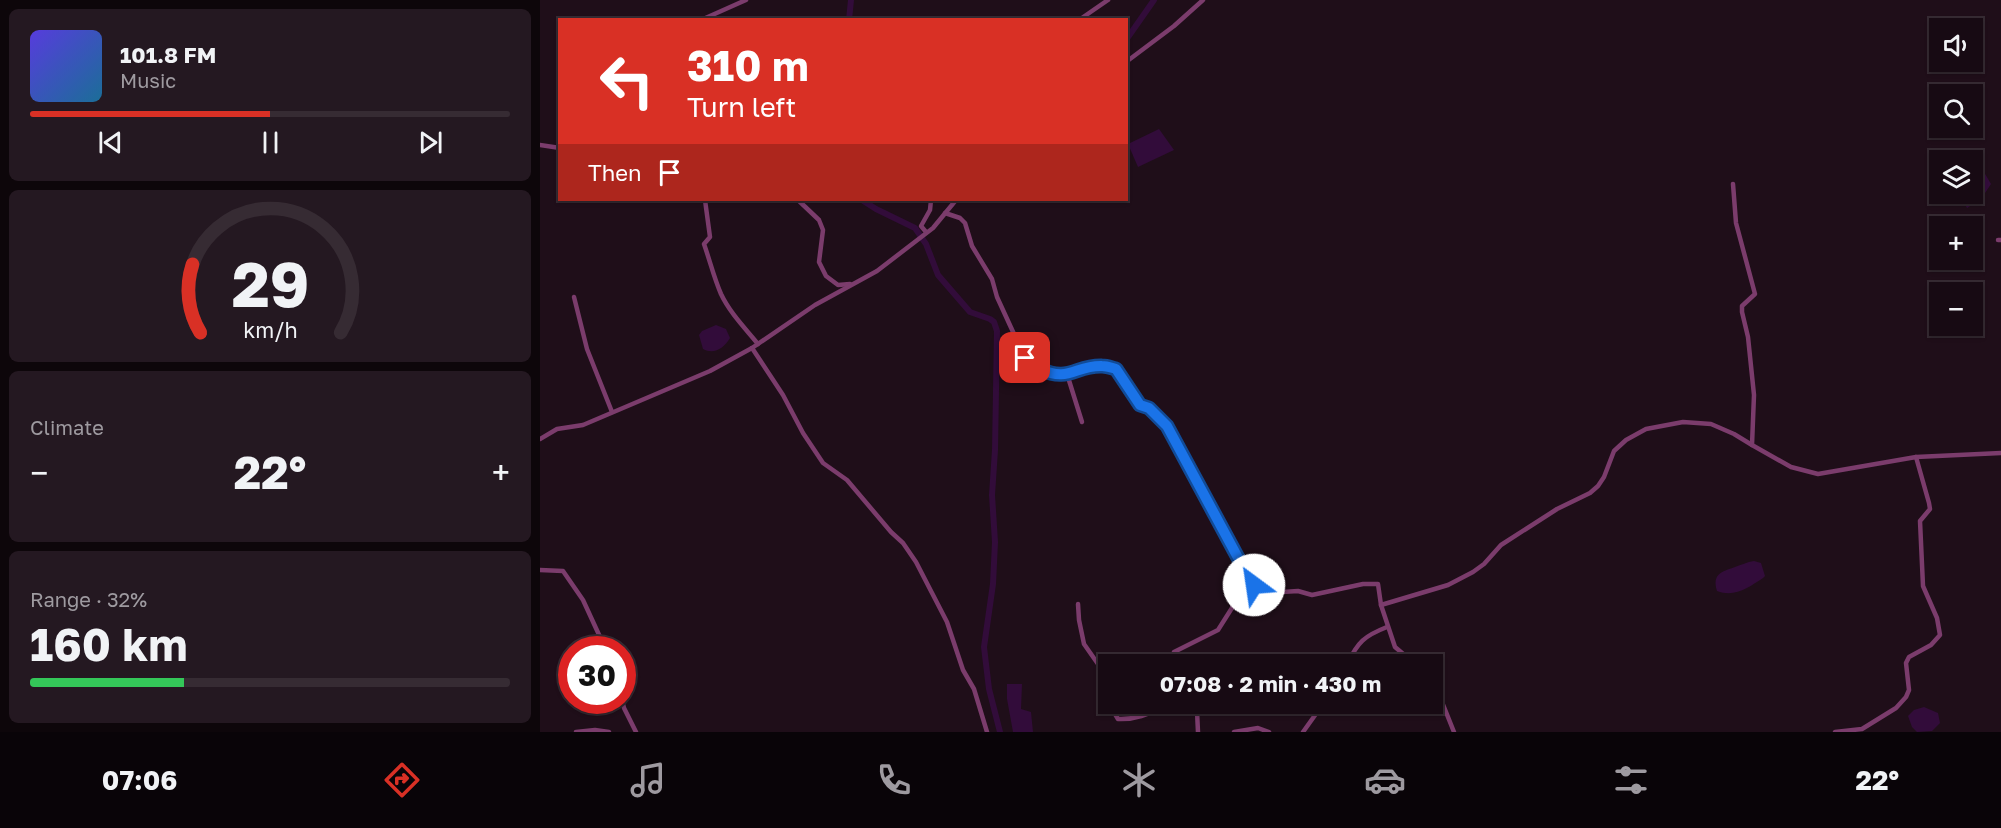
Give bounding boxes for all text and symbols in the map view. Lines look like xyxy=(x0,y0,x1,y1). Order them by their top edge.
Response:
map controls xyxy=(1929,18,1983,336)
button: sound xyxy=(1929,18,1983,72)
text: 310 m xyxy=(687,40,809,90)
text: 101.8 FM xyxy=(120,41,216,68)
icon: left xyxy=(588,42,666,120)
text: Music xyxy=(120,68,176,92)
button: search xyxy=(1929,84,1983,138)
text: Turn left xyxy=(687,91,796,123)
icon: previous xyxy=(94,126,127,159)
icon: pause xyxy=(254,126,287,159)
icon: next xyxy=(414,126,447,159)
button: layers xyxy=(1929,150,1983,204)
icon: arrive xyxy=(653,156,686,189)
text: Then xyxy=(588,159,641,186)
button: + xyxy=(1929,216,1983,270)
text: 29 xyxy=(231,246,309,321)
button: − xyxy=(1929,282,1983,336)
text: km/h xyxy=(243,317,297,343)
pin xyxy=(999,332,1050,383)
icon: arrive xyxy=(1008,341,1041,374)
text: Climate xyxy=(30,415,104,439)
text: 22° xyxy=(234,445,306,499)
text: − xyxy=(30,453,48,492)
text: + xyxy=(492,453,510,492)
position arrow xyxy=(1222,553,1286,617)
text: Range · 32% xyxy=(30,587,147,611)
text: 160 km xyxy=(30,617,188,671)
speed limit sign: 30 xyxy=(558,636,636,714)
text: 07:08 · 2 min · 430 m xyxy=(1160,670,1381,697)
icon: directions xyxy=(381,759,423,801)
icon: music xyxy=(627,759,669,801)
icon: phone xyxy=(873,759,915,801)
icon: climate xyxy=(1118,759,1160,801)
icon: car xyxy=(1364,759,1406,801)
icon: filters xyxy=(1610,759,1652,801)
text: 07:06 xyxy=(102,764,177,796)
text: 22° xyxy=(1856,764,1899,796)

